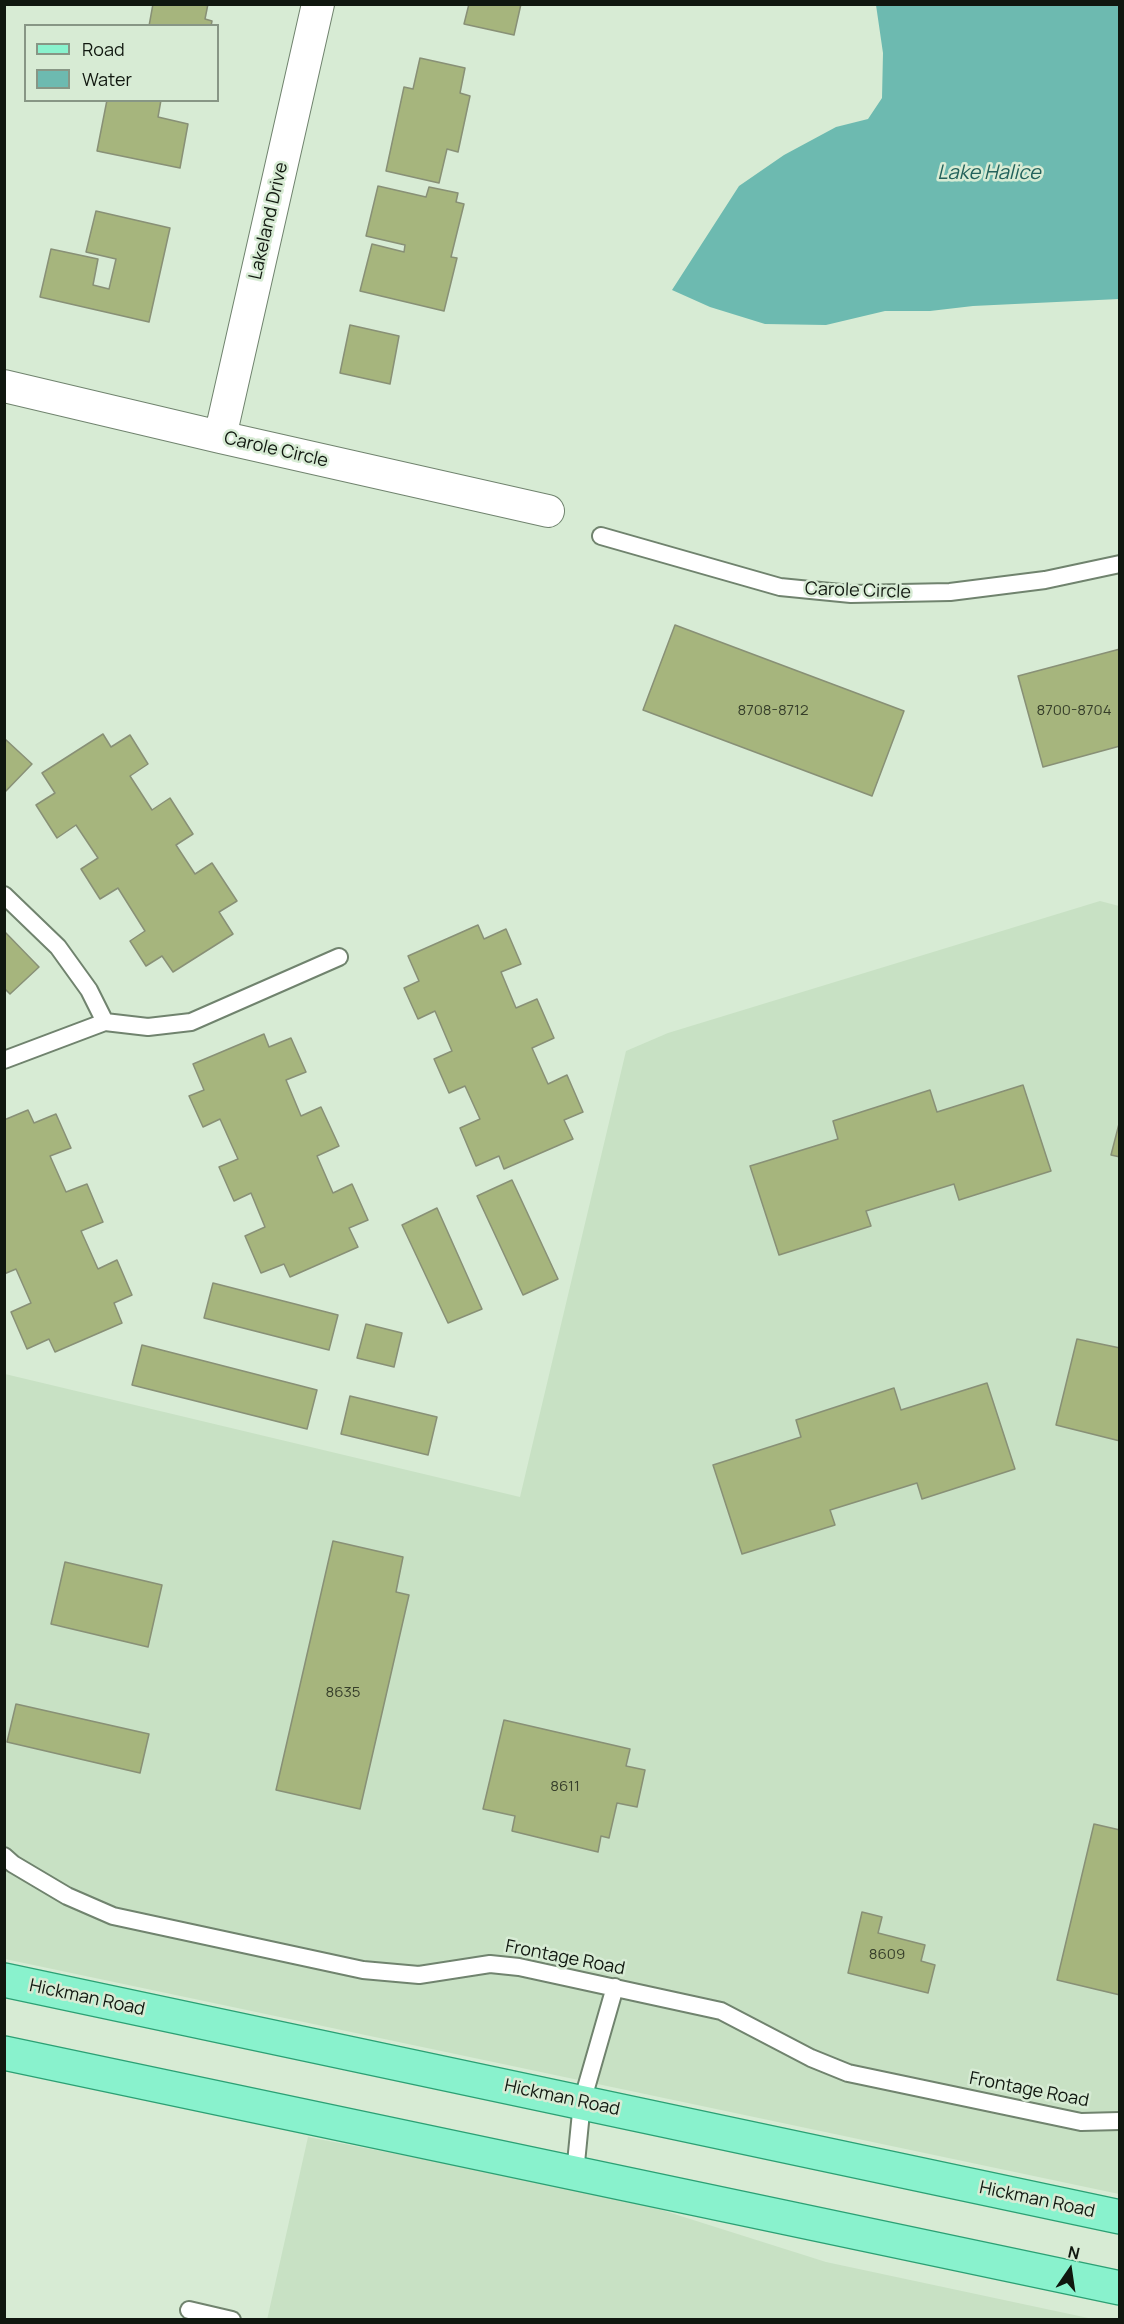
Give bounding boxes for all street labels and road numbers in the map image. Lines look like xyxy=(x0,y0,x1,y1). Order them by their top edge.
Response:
street label: Lakeland Drive xyxy=(245,160,293,282)
street label: Carole Circle xyxy=(222,428,330,472)
street label: Carole Circle xyxy=(805,578,911,604)
street label: Frontage Road xyxy=(503,1936,627,1980)
street label: Hickman Road xyxy=(27,1975,147,2021)
street label: Frontage Road xyxy=(967,2068,1091,2112)
street label: Hickman Road xyxy=(502,2075,622,2121)
street label: Hickman Road xyxy=(977,2177,1097,2223)

